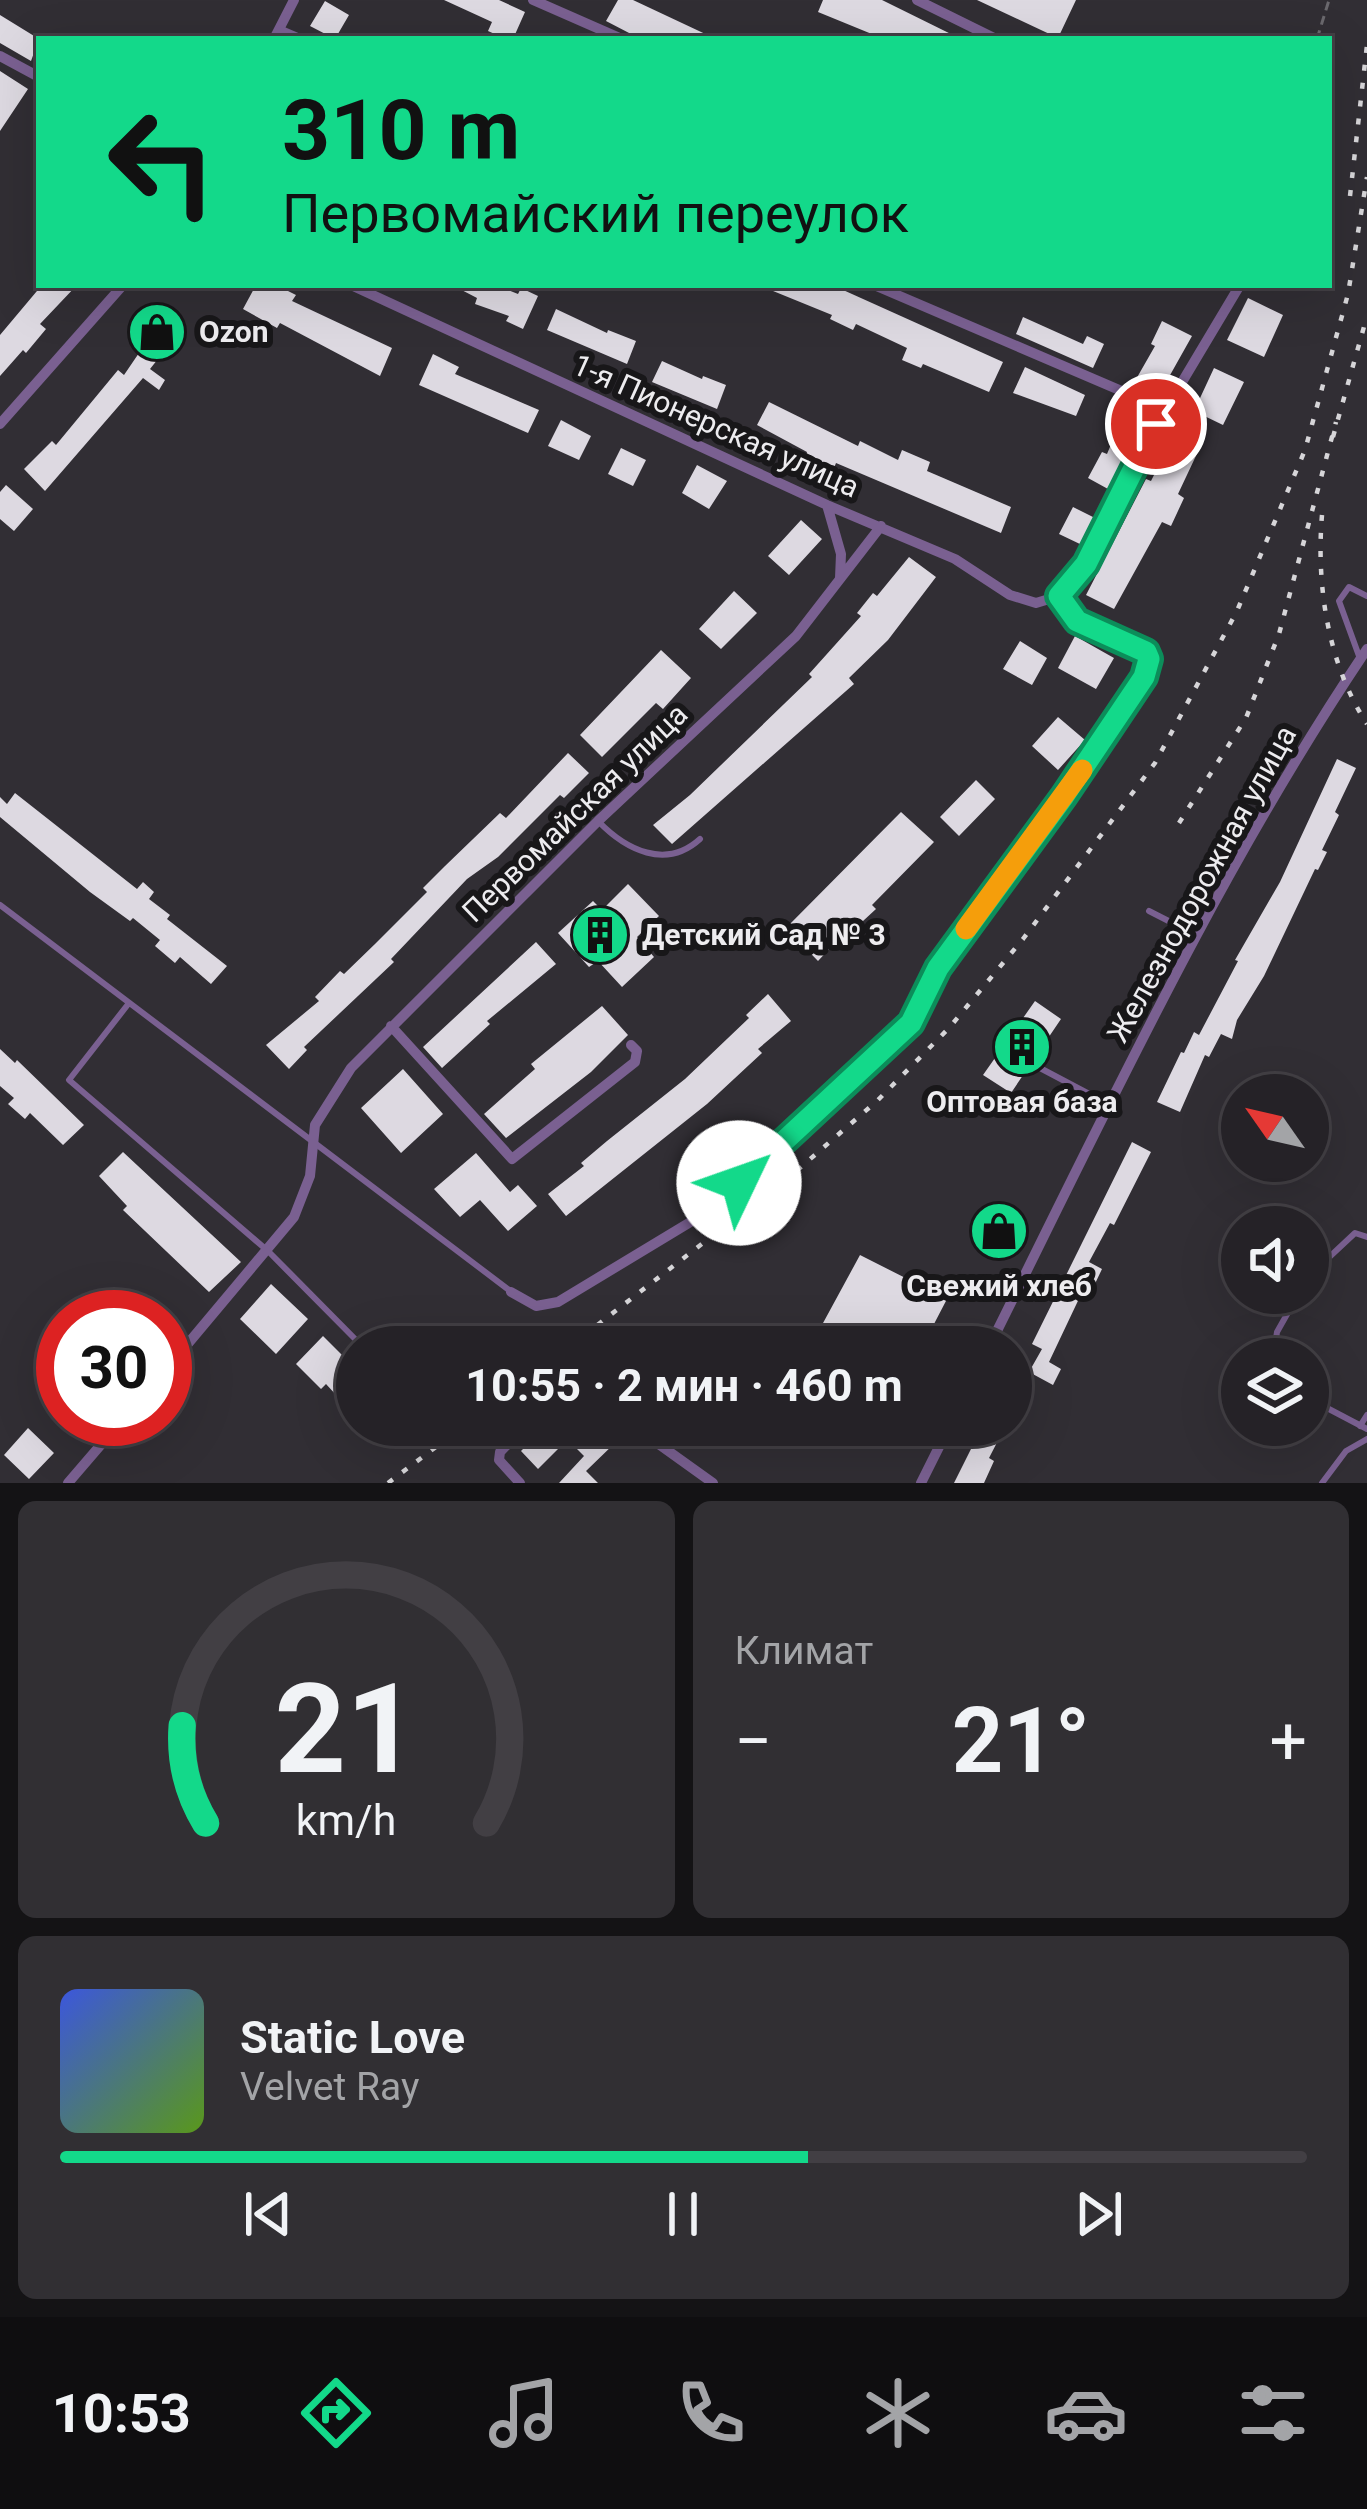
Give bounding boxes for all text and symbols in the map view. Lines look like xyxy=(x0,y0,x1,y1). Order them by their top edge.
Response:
text: 310 m xyxy=(282,81,520,180)
icon: left xyxy=(84,84,240,240)
text: Первомайский переулок xyxy=(282,182,909,245)
shop icon: Ozon xyxy=(126,301,188,363)
place label: Ozon xyxy=(199,314,268,349)
street label: 1-я Пионерская улица xyxy=(568,347,865,504)
pin xyxy=(1105,373,1207,475)
icon: arrive xyxy=(1123,391,1189,457)
street label: Первомайская улица xyxy=(455,696,694,929)
street label: Железнодорожная улица xyxy=(1100,719,1303,1048)
building icon: Детский Сад № 3 xyxy=(569,904,631,966)
place label: Детский Сад № 3 xyxy=(642,917,886,952)
building icon: Оптовая база xyxy=(991,1016,1053,1078)
north arrow xyxy=(1221,1074,1329,1182)
map controls xyxy=(1221,1074,1329,1446)
place label: Оптовая база xyxy=(926,1084,1118,1119)
position arrow xyxy=(676,1120,802,1246)
shop icon: Свежий хлеб xyxy=(968,1200,1030,1262)
button: sound xyxy=(1221,1206,1329,1314)
place label: Свежий хлеб xyxy=(906,1268,1092,1303)
speed limit sign: 30 xyxy=(36,1290,192,1446)
button: layers xyxy=(1221,1338,1329,1446)
text: 10:55 · 2 мин · 460 m xyxy=(465,1359,903,1412)
text: Климат xyxy=(735,1628,873,1674)
text: 21 xyxy=(275,1656,418,1802)
text: 21° xyxy=(952,1689,1090,1794)
text: − xyxy=(735,1703,772,1780)
text: + xyxy=(1270,1703,1307,1780)
text: km/h xyxy=(296,1794,397,1844)
text: Static Love xyxy=(240,2011,465,2064)
text: Velvet Ray xyxy=(240,2064,419,2110)
icon: previous xyxy=(235,2181,301,2247)
icon: pause xyxy=(650,2181,716,2247)
icon: next xyxy=(1066,2181,1132,2247)
icon: directions xyxy=(294,2371,378,2455)
icon: music xyxy=(482,2371,566,2455)
icon: phone xyxy=(669,2371,753,2455)
icon: climate xyxy=(856,2371,940,2455)
icon: car xyxy=(1044,2371,1128,2455)
icon: filters xyxy=(1231,2371,1315,2455)
text: 10:53 xyxy=(52,2382,191,2445)

